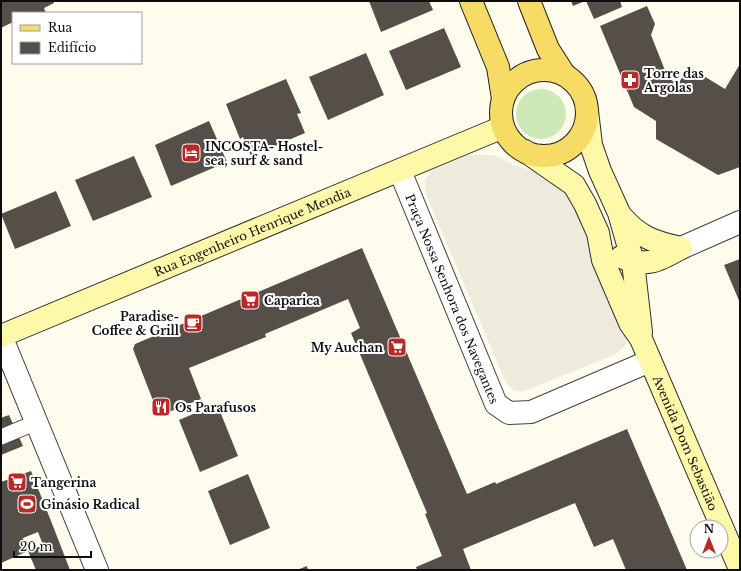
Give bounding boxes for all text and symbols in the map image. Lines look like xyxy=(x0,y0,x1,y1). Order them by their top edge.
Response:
legend xyxy=(12,12,142,64)
text: Rua xyxy=(48,20,72,35)
text: Edifício xyxy=(48,40,96,55)
place label: Torre das Argolas xyxy=(643,66,704,95)
pharmacy icon: Torre das Argolas xyxy=(619,69,641,91)
place label: INCOSTA- Hostel- sea, surf & sand xyxy=(205,139,323,168)
hotel icon: INCOSTA- Hostel- sea, surf & sand xyxy=(180,142,202,164)
street label: Rua Engenheiro Henrique Mendia xyxy=(151,184,353,279)
street label: Praça Nossa Senhora dos Navegantes xyxy=(403,191,502,406)
supermarket icon: Caparica xyxy=(239,289,261,311)
place label: Caparica xyxy=(264,293,320,308)
place label: Paradise- Coffee & Grill xyxy=(92,309,180,338)
cafe icon: Paradise- Coffee & Grill xyxy=(182,312,204,334)
supermarket icon: My Auchan xyxy=(386,336,408,358)
place label: My Auchan xyxy=(311,340,383,355)
street label: Avenida Dom Sebastião xyxy=(650,372,721,513)
restaurant icon: Os Parafusos xyxy=(150,396,172,418)
place label: Os Parafusos xyxy=(175,400,257,415)
supermarket icon: Tangerina xyxy=(6,471,28,493)
place label: Tangerina xyxy=(31,475,96,490)
sports icon: Ginásio Radical xyxy=(16,493,38,515)
place label: Ginásio Radical xyxy=(41,497,140,512)
north arrow xyxy=(689,519,729,559)
text: N xyxy=(704,522,715,536)
scale bar xyxy=(14,533,91,559)
text: 20 m xyxy=(20,539,52,554)

